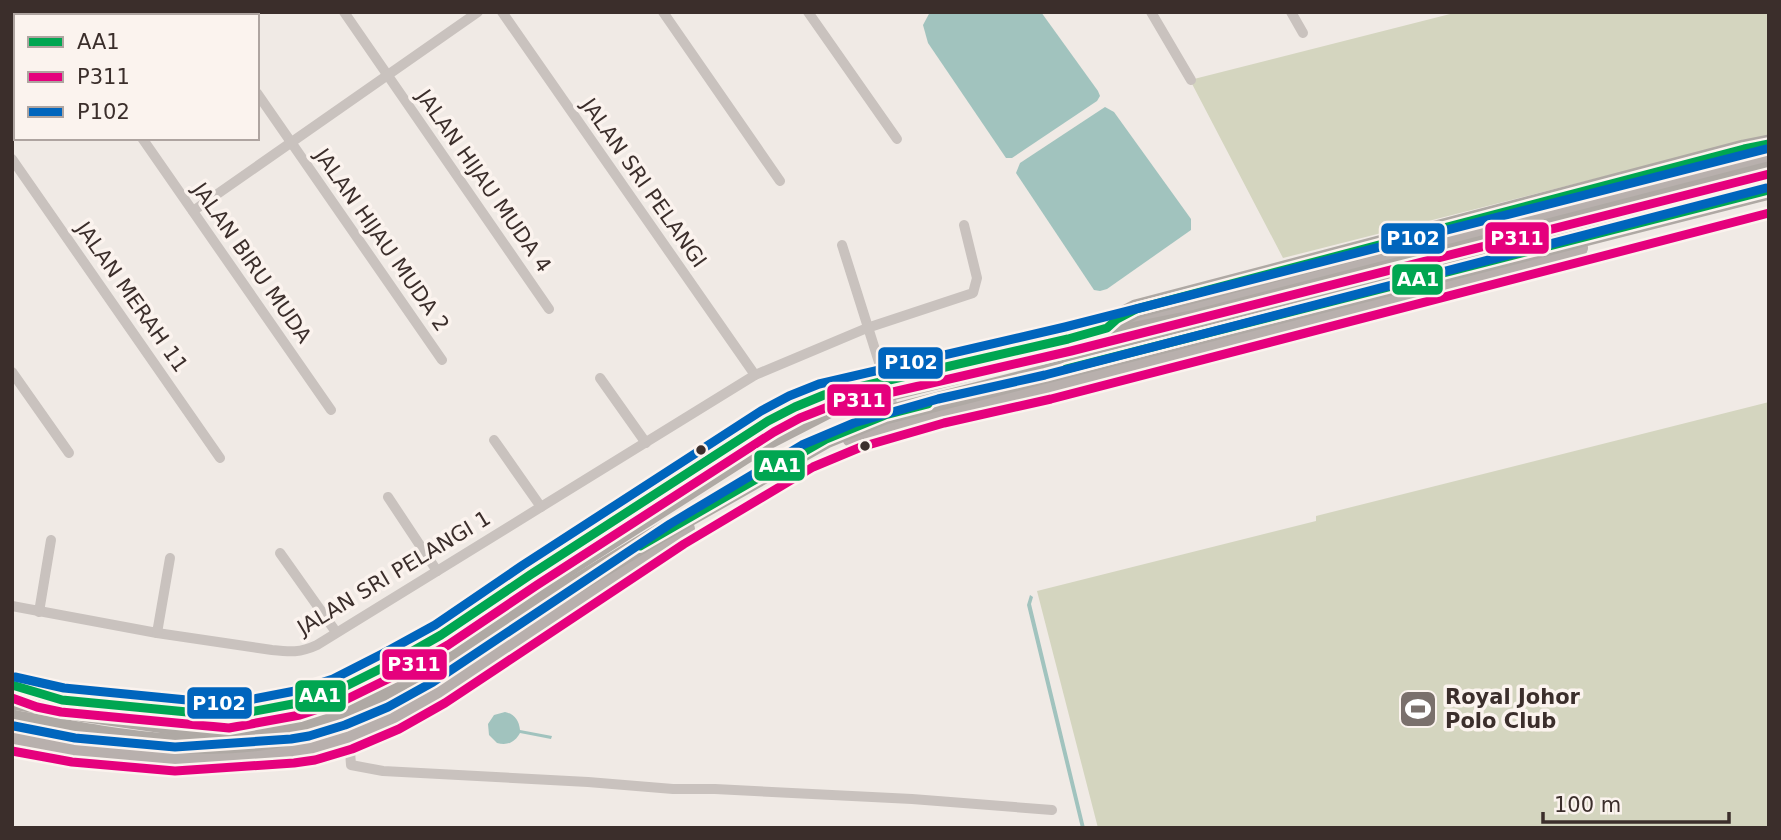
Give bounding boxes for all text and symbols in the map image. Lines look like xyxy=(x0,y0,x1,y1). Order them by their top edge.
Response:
legend xyxy=(14,14,259,140)
text: AA1 xyxy=(77,30,120,54)
text: P311 xyxy=(77,65,130,89)
street label: JALAN HIJAU MUDA 4 xyxy=(411,84,556,277)
street label: JALAN SRI PELANGI xyxy=(575,92,711,272)
text: P102 xyxy=(77,100,130,124)
street label: JALAN HIJAU MUDA 2 xyxy=(309,143,454,336)
street label: JALAN BIRU MUDA xyxy=(187,177,317,348)
street label: JALAN MERAH 11 xyxy=(70,216,193,377)
line badge: P311 xyxy=(1484,221,1550,255)
line badge: P102 xyxy=(1380,222,1446,255)
text: P102 xyxy=(1386,227,1440,249)
text: P311 xyxy=(1490,227,1544,249)
line badge: AA1 xyxy=(1391,263,1444,296)
text: AA1 xyxy=(1397,268,1439,290)
line badge: P102 xyxy=(877,346,944,380)
text: P102 xyxy=(884,351,938,373)
line badge: P311 xyxy=(826,383,892,417)
text: P311 xyxy=(832,389,886,411)
unlabelled marker xyxy=(858,439,872,453)
unlabelled marker xyxy=(694,443,708,457)
line badge: AA1 xyxy=(753,449,806,482)
text: AA1 xyxy=(759,454,801,476)
street label: JALAN SRI PELANGI 1 xyxy=(292,506,495,641)
line badge: P311 xyxy=(381,648,448,681)
text: P311 xyxy=(387,653,441,675)
line badge: AA1 xyxy=(294,679,347,713)
text: AA1 xyxy=(299,684,341,706)
place label: Royal Johor Polo Club xyxy=(1445,685,1581,733)
line badge: P102 xyxy=(186,686,253,720)
sports icon: Royal Johor Polo Club xyxy=(1397,688,1439,730)
text: P102 xyxy=(192,692,246,714)
scale bar xyxy=(1543,780,1728,824)
text: 100 m xyxy=(1554,793,1621,817)

